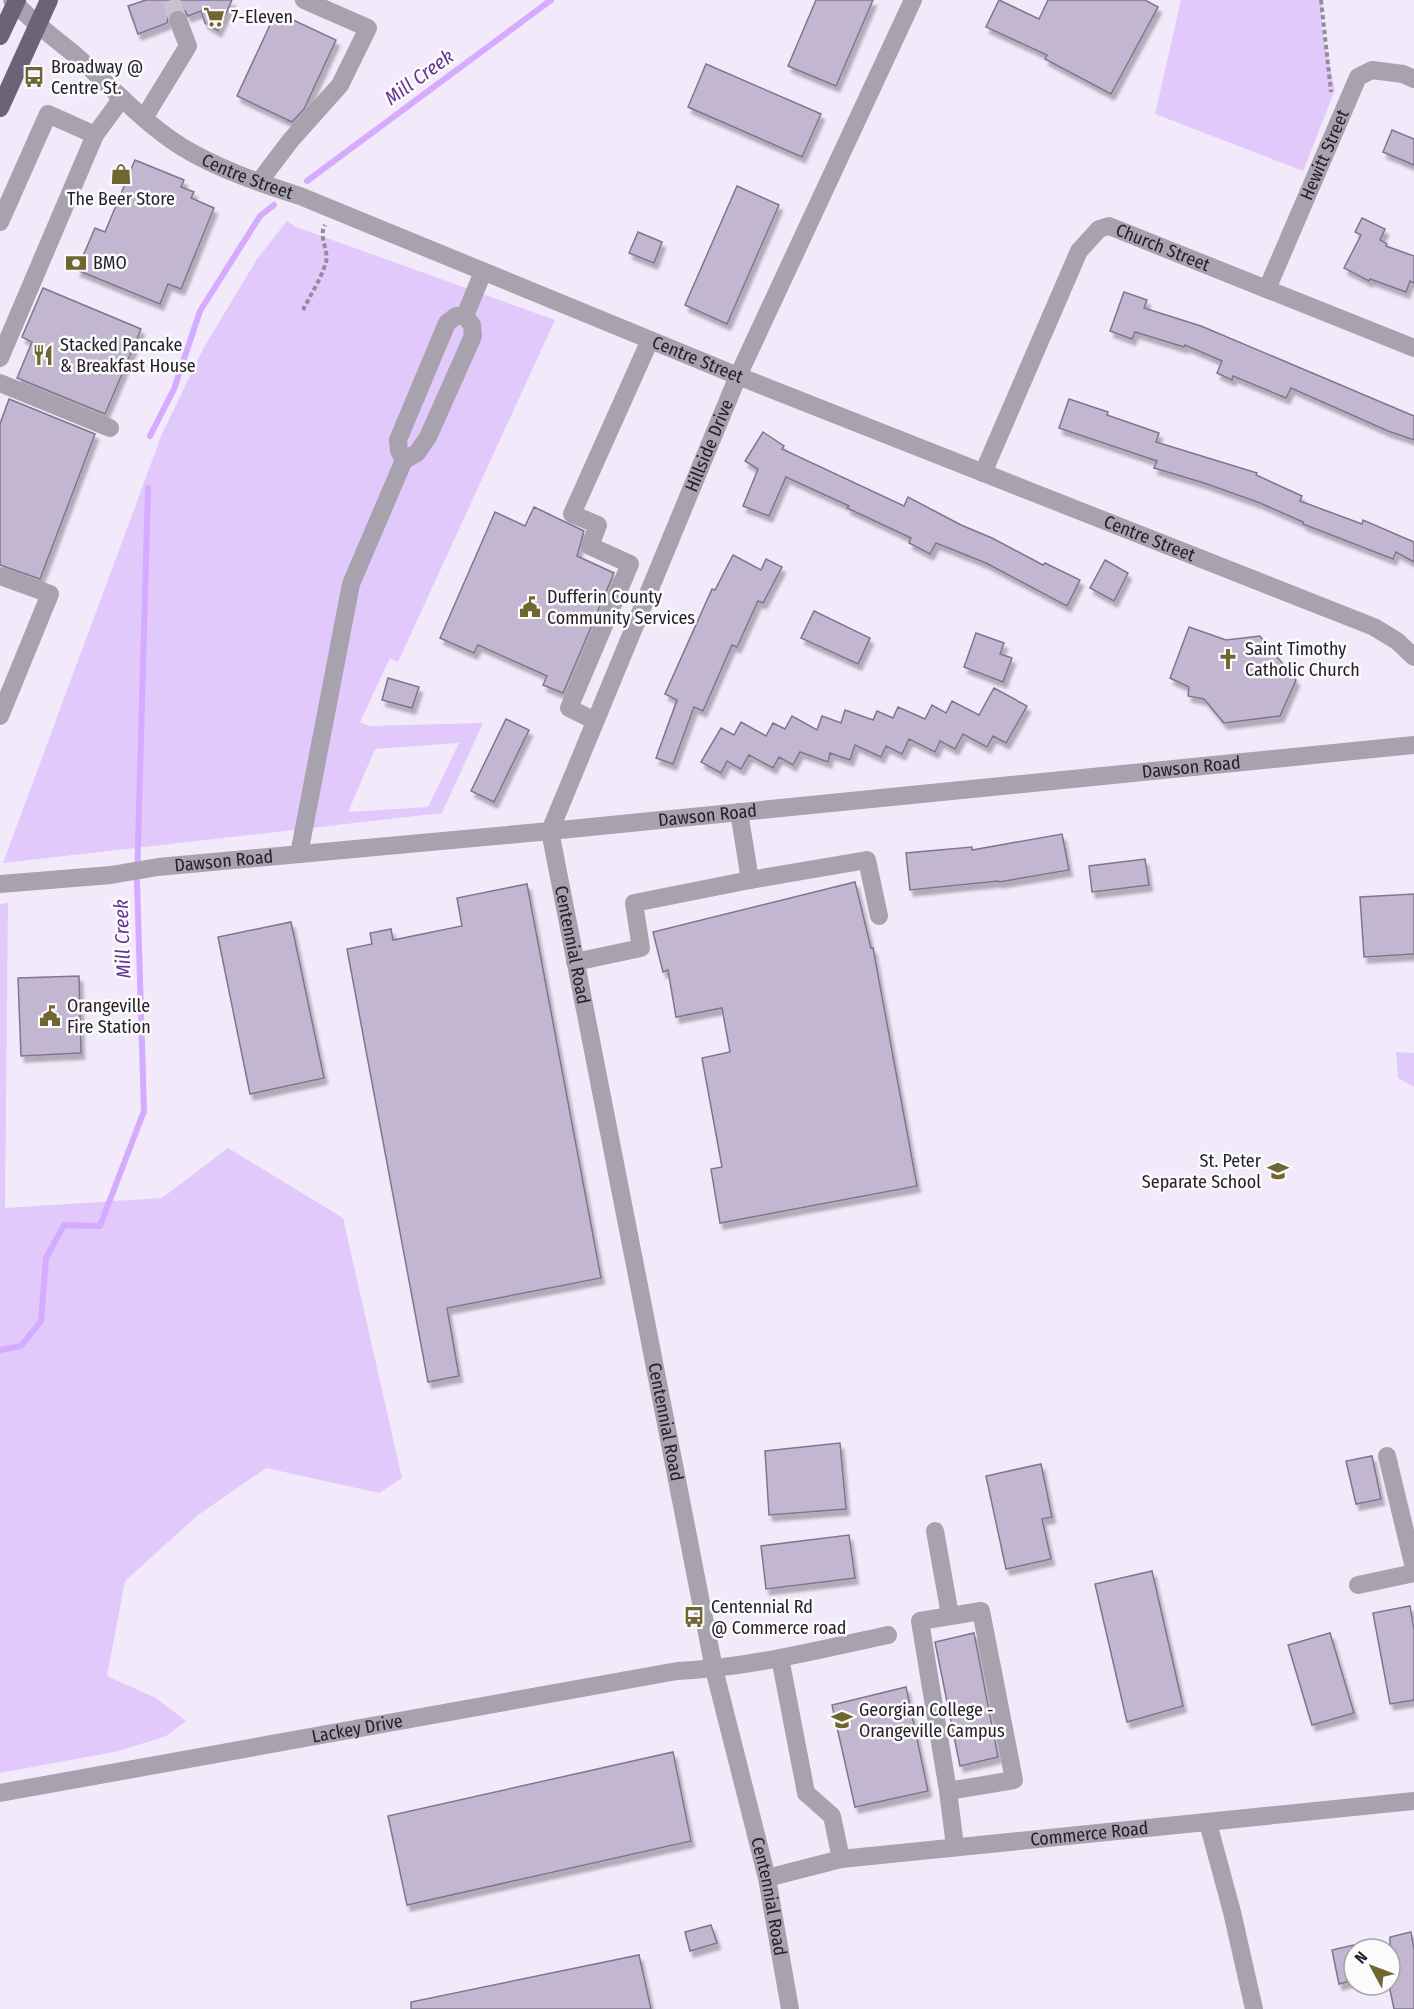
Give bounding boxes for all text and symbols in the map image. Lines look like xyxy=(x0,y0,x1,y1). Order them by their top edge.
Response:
supermarket icon: 7-Eleven xyxy=(202,5,226,29)
place label: 7-Eleven xyxy=(231,6,293,28)
water label: Mill Creek xyxy=(380,44,458,110)
place label: Broadway @ Centre St. xyxy=(51,56,143,99)
bus stop icon: Broadway @ Centre St. xyxy=(22,65,46,89)
street label: Hewitt Street xyxy=(1295,106,1354,204)
street label: Centre Street xyxy=(198,149,296,204)
shop icon: The Beer Store xyxy=(109,162,133,186)
place label: The Beer Store xyxy=(67,188,175,210)
street label: Church Street xyxy=(1113,219,1213,276)
bank icon: BMO xyxy=(64,251,88,275)
place label: BMO xyxy=(93,252,127,274)
street label: Centre Street xyxy=(649,331,746,388)
place label: Stacked Pancake & Breakfast House xyxy=(60,334,196,377)
restaurant icon: Stacked Pancake & Breakfast House xyxy=(31,343,55,367)
street label: Hillside Drive xyxy=(680,396,738,495)
street label: Centre Street xyxy=(1101,510,1198,566)
place label: Dufferin County Community Services xyxy=(547,586,695,629)
public building icon: Dufferin County Community Services xyxy=(518,595,542,619)
place label: Saint Timothy Catholic Church xyxy=(1245,638,1360,681)
church icon: Saint Timothy Catholic Church xyxy=(1216,647,1240,671)
street label: Dawson Road xyxy=(1141,751,1242,783)
street label: Dawson Road xyxy=(657,799,758,831)
street label: Dawson Road xyxy=(173,845,274,876)
street label: Centennial Road xyxy=(550,884,595,1006)
water label: Mill Creek xyxy=(109,899,135,979)
place label: Orangeville Fire Station xyxy=(67,995,151,1038)
public building icon: Orangeville Fire Station xyxy=(38,1004,62,1028)
place label: St. Peter Separate School xyxy=(1142,1150,1262,1193)
school or university icon: St. Peter Separate School xyxy=(1266,1159,1290,1183)
street label: Centennial Road xyxy=(643,1361,688,1483)
place label: Centennial Rd @ Commerce road xyxy=(711,1596,847,1639)
bus stop icon: Centennial Rd @ Commerce road xyxy=(682,1605,706,1629)
place label: Georgian College - Orangeville Campus xyxy=(859,1699,1005,1742)
school or university icon: Georgian College - Orangeville Campus xyxy=(830,1708,854,1732)
street label: Lackey Drive xyxy=(310,1710,405,1748)
street label: Commerce Road xyxy=(1029,1817,1149,1851)
street label: Centennial Road xyxy=(746,1835,791,1957)
north arrow xyxy=(1342,1937,1402,1997)
text: N xyxy=(1351,1948,1371,1967)

